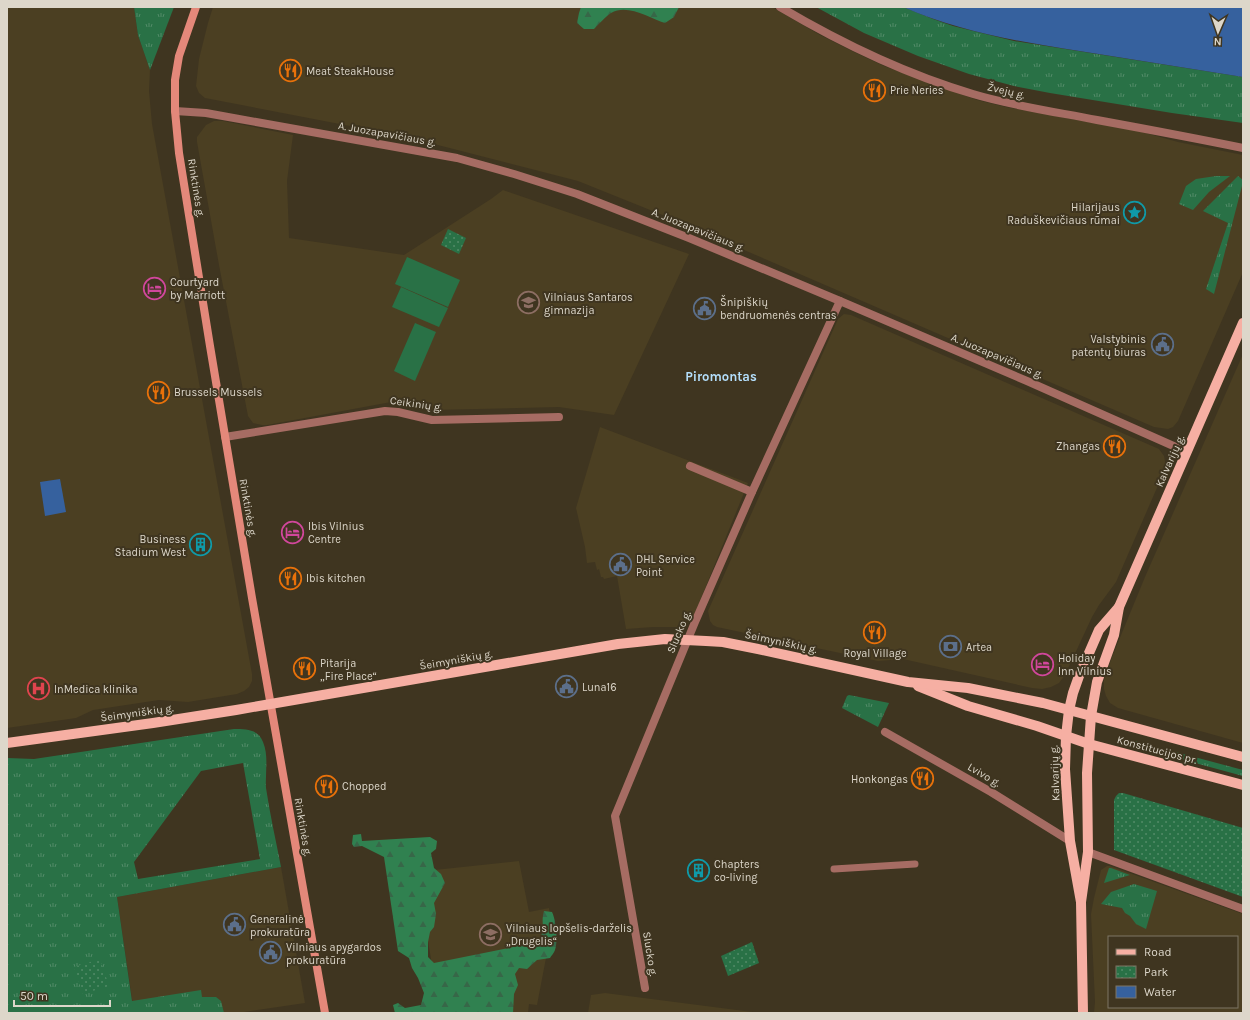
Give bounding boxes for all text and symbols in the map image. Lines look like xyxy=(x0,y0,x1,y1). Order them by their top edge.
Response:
north arrow xyxy=(1198,12,1238,52)
text: N xyxy=(1213,35,1222,48)
restaurant icon: Meat SteakHouse xyxy=(277,58,303,84)
place label: Meat SteakHouse xyxy=(306,65,394,78)
restaurant icon: Prie Neries xyxy=(862,77,888,103)
street label: Žvejų g. xyxy=(986,78,1027,102)
place label: Prie Neries xyxy=(890,84,944,97)
street label: A. Juozapavičiaus g. xyxy=(337,119,437,149)
street label: Rinktinės g. xyxy=(185,158,207,218)
place icon: Hilarijaus Raduškevičiaus rūmai xyxy=(1122,200,1148,226)
place label: Hilarijaus Raduškevičiaus rūmai xyxy=(1007,201,1120,227)
street label: A. Juozapavičiaus g. xyxy=(650,205,746,255)
hotel icon: Courtyard by Marriott xyxy=(142,275,168,301)
place label: Courtyard by Marriott xyxy=(170,276,225,302)
school or university icon: Vilniaus Santaros gimnazija xyxy=(516,290,542,316)
place label: Vilniaus Santaros gimnazija xyxy=(544,291,633,317)
place label: Šnipiškių bendruomenės centras xyxy=(720,294,837,322)
public building icon: Šnipiškių bendruomenės centras xyxy=(691,295,717,321)
street label: A. Juozapavičiaus g. xyxy=(949,331,1045,381)
public building icon: Valstybinis patentų biuras xyxy=(1149,332,1175,358)
place label: Valstybinis patentų biuras xyxy=(1071,333,1146,359)
district label: Piromontas xyxy=(685,369,757,384)
restaurant icon: Brussels Mussels xyxy=(145,379,171,405)
place label: Brussels Mussels xyxy=(174,386,262,399)
street label: Ceikinių g. xyxy=(389,394,443,414)
restaurant icon: Zhangas xyxy=(1102,433,1128,459)
street label: Kalvarijų g. xyxy=(1153,433,1187,489)
place label: Zhangas xyxy=(1056,440,1100,453)
street label: Rinktinės g. xyxy=(236,478,260,538)
hotel icon: Ibis Vilnius Centre xyxy=(279,519,305,545)
place label: Ibis Vilnius Centre xyxy=(308,520,364,546)
building icon: Business Stadium West xyxy=(188,532,214,558)
place label: Business Stadium West xyxy=(115,533,186,559)
public building icon: DHL Service Point xyxy=(608,552,634,578)
place label: DHL Service Point xyxy=(636,553,695,579)
restaurant icon: Ibis kitchen xyxy=(277,565,303,591)
place label: Ibis kitchen xyxy=(306,572,365,585)
street label: Slucko g. xyxy=(664,609,694,655)
restaurant icon: Royal Village xyxy=(862,620,888,646)
street label: Šeimyniškių g. xyxy=(744,626,819,656)
bank icon: Artea xyxy=(938,634,964,660)
place label: Artea xyxy=(966,641,992,654)
street label: Šeimyniškių g. xyxy=(418,645,493,673)
place label: Royal Village xyxy=(843,647,907,660)
hotel icon: Holiday Inn Vilnius xyxy=(1029,651,1055,677)
place label: Holiday Inn Vilnius xyxy=(1058,652,1112,678)
restaurant icon: Pitarija „Fire Place“ xyxy=(292,656,318,682)
place label: Pitarija „Fire Place“ xyxy=(320,657,377,683)
public building icon: Luna16 xyxy=(554,674,580,700)
hospital icon: InMedica klinika xyxy=(25,676,51,702)
place label: Luna16 xyxy=(582,681,616,694)
place label: InMedica klinika xyxy=(54,683,138,696)
street label: Šeimyniškių g. xyxy=(99,699,174,725)
street label: Konstitucijos pr. xyxy=(1115,733,1199,767)
street label: Kalvarijų g. xyxy=(1048,745,1062,801)
street label: Lvivo g. xyxy=(965,760,1003,790)
restaurant icon: Honkongas xyxy=(910,766,936,792)
restaurant icon: Chopped xyxy=(313,773,339,799)
place label: Honkongas xyxy=(851,773,908,786)
place label: Chopped xyxy=(342,780,386,793)
street label: Rinktinės g. xyxy=(291,797,315,857)
building icon: Chapters co-living xyxy=(686,857,712,883)
place label: Chapters co-living xyxy=(714,858,760,884)
public building icon: Generalinė prokuratūra xyxy=(222,912,248,938)
place label: Generalinė prokuratūra xyxy=(250,913,310,939)
school or university icon: Vilniaus lopšelis-darželis „Drugelis“ xyxy=(477,921,503,947)
place label: Vilniaus lopšelis-darželis „Drugelis“ xyxy=(506,922,632,948)
street label: Slucko g. xyxy=(640,931,660,977)
legend xyxy=(1108,936,1238,1008)
public building icon: Vilniaus apygardos prokuratūra xyxy=(257,940,283,966)
place label: Vilniaus apygardos prokuratūra xyxy=(286,941,382,967)
text: Road xyxy=(1144,945,1172,959)
text: Park xyxy=(1144,965,1169,979)
scale bar xyxy=(14,982,110,1008)
text: Water xyxy=(1144,985,1177,999)
text: 50 m xyxy=(20,989,48,1003)

